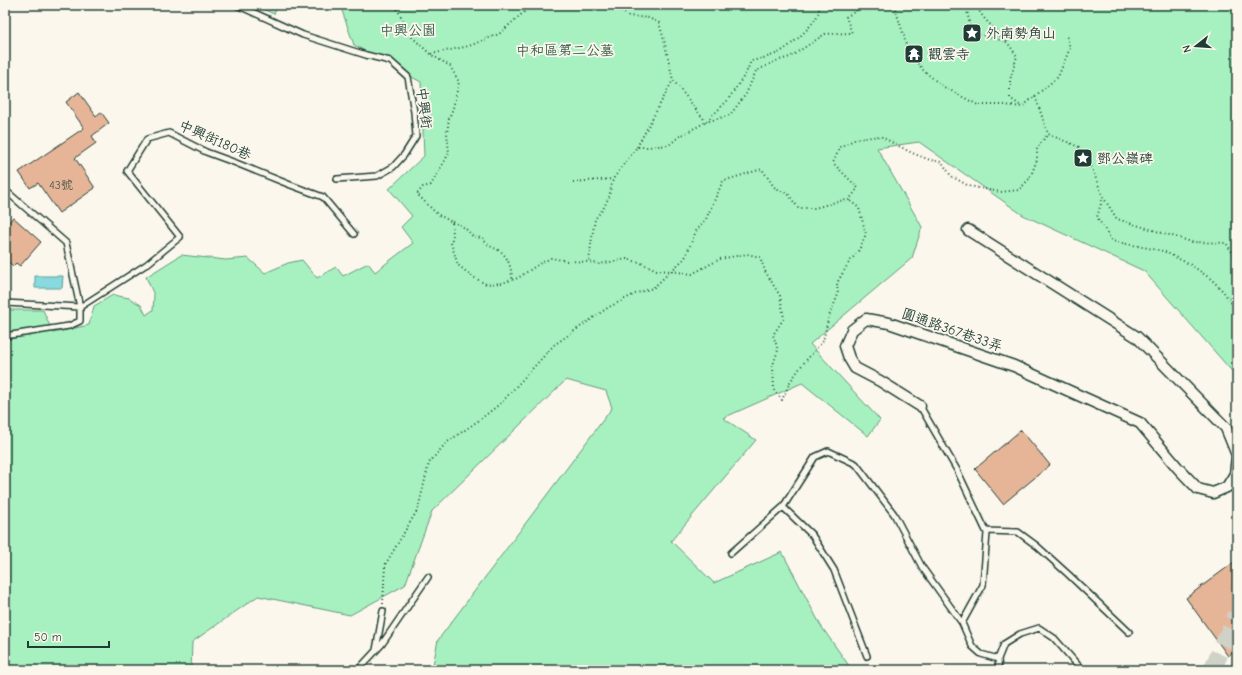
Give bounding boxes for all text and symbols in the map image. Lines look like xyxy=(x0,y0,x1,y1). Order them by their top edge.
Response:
park label: 中興公園 xyxy=(380,22,436,39)
place icon: 外南勢角山 xyxy=(961,22,983,44)
place label: 外南勢角山 xyxy=(986,25,1056,42)
north arrow xyxy=(1176,26,1216,66)
park label: 中和區第二公墓 xyxy=(516,42,614,59)
temple icon: 觀雲寺 xyxy=(903,43,925,65)
text: N xyxy=(1180,43,1194,54)
place label: 觀雲寺 xyxy=(928,46,970,63)
street label: 中興街 xyxy=(413,86,435,130)
street label: 中興街180巷 xyxy=(176,117,255,164)
place icon: 鄧公嶺碑 xyxy=(1072,147,1094,169)
place label: 鄧公嶺碑 xyxy=(1097,150,1153,167)
house number: 43號 xyxy=(49,178,73,192)
street label: 圓通路367巷33弄 xyxy=(899,305,1005,355)
scale bar xyxy=(28,623,109,649)
text: 50 m xyxy=(34,630,62,644)

